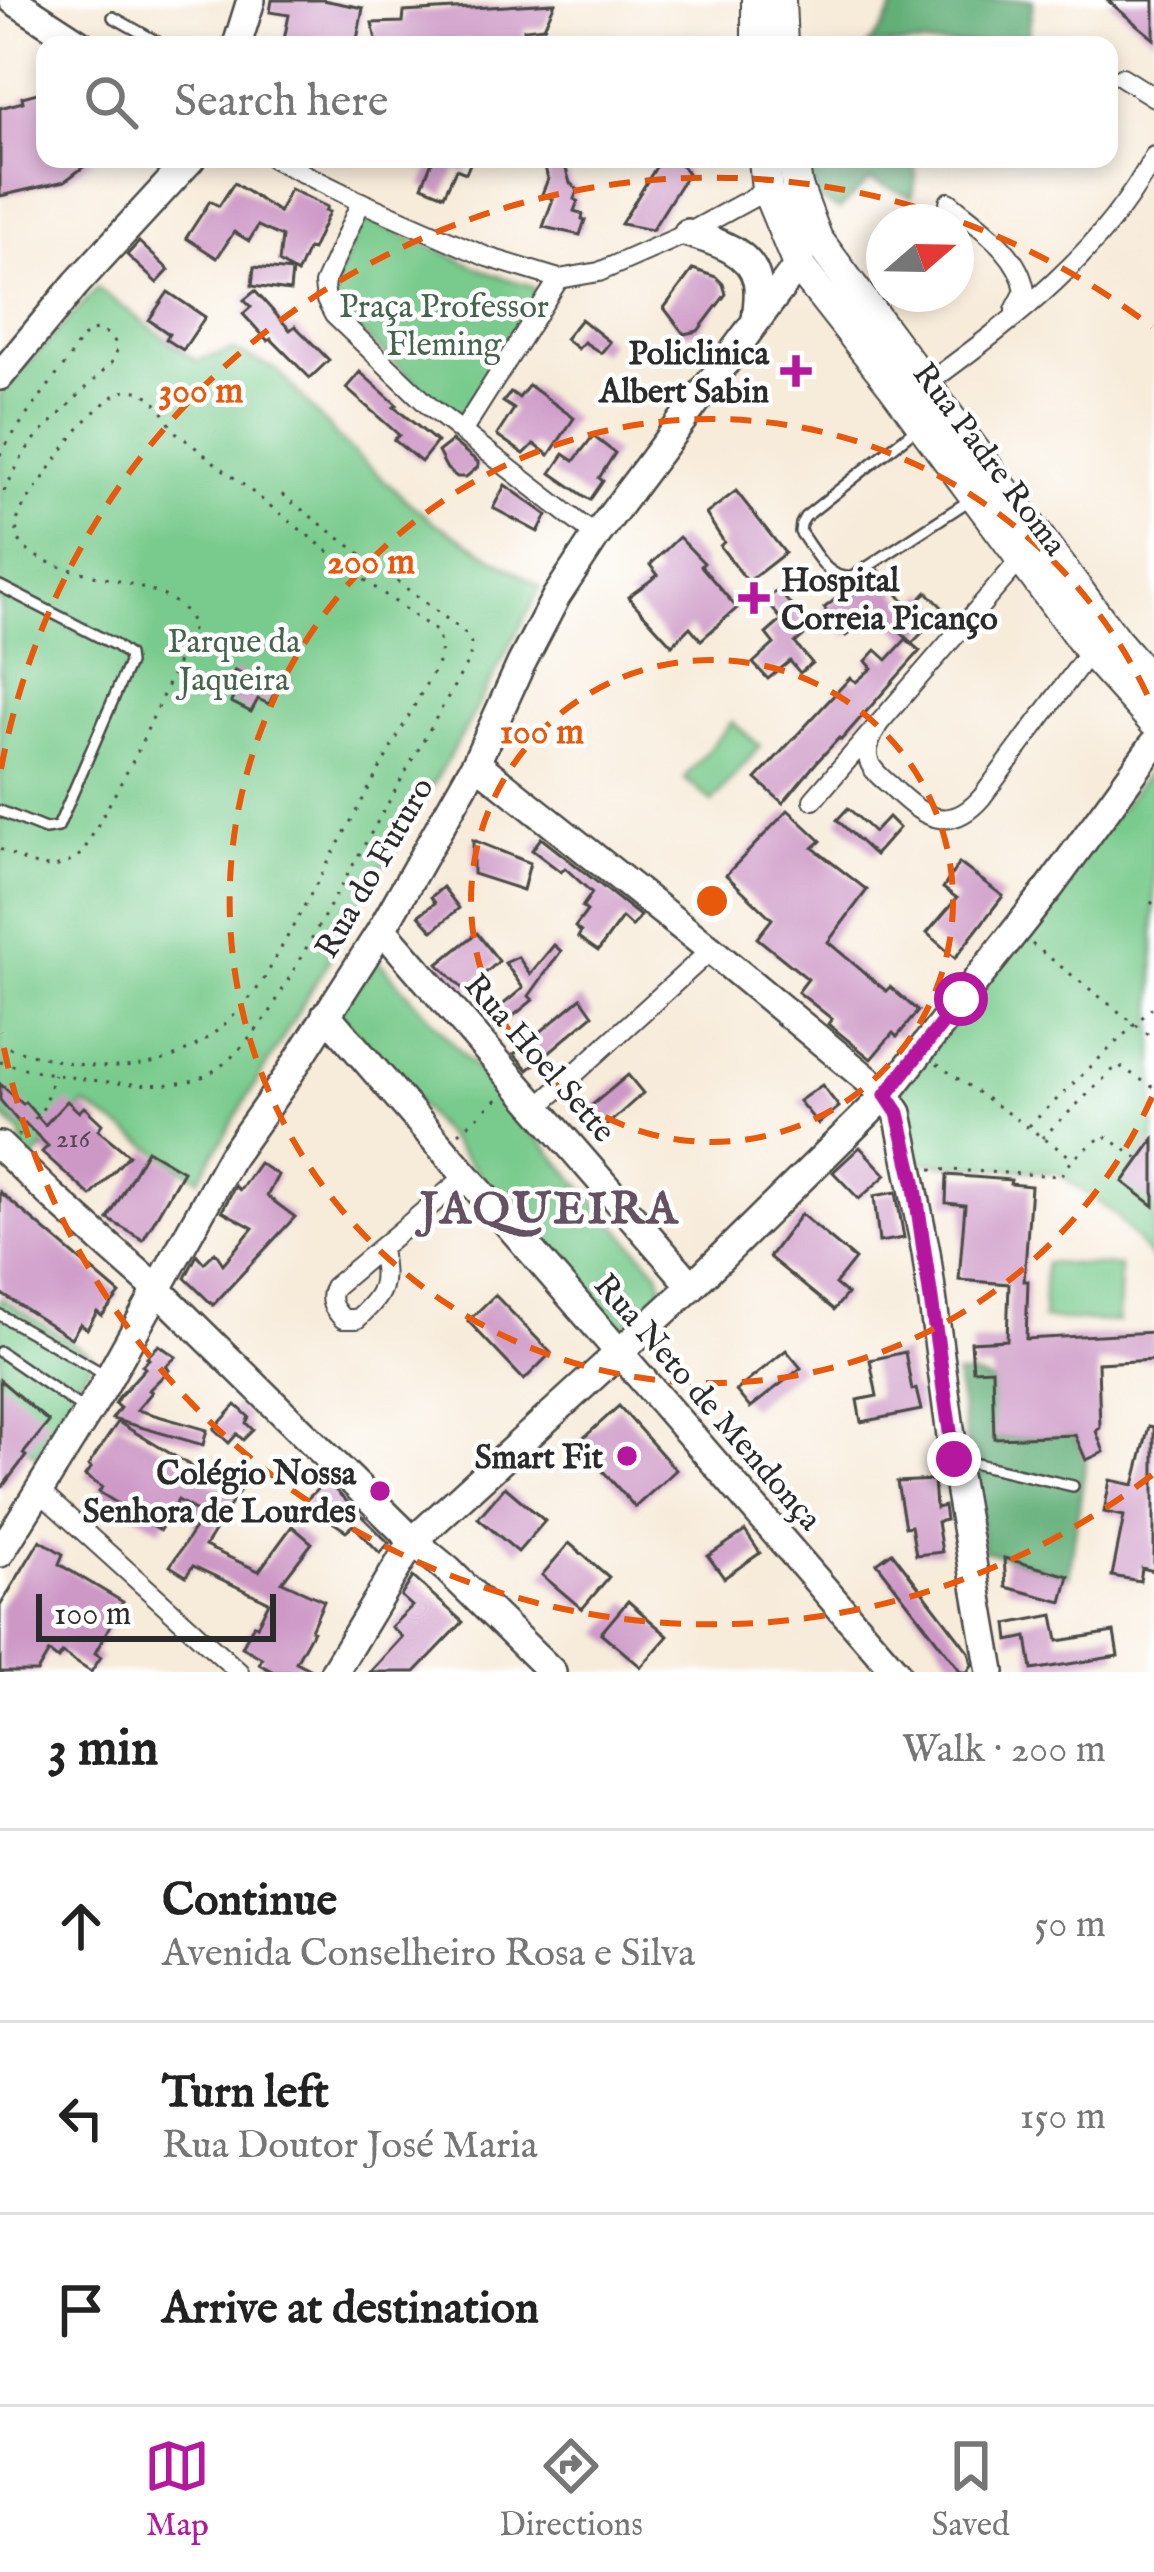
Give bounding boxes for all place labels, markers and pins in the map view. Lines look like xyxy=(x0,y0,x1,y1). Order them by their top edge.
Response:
place label: Policlinica Albert Sabin xyxy=(597,334,770,414)
marker: Policlinica Albert Sabin xyxy=(780,355,812,387)
place label: Hospital Correia Picanço xyxy=(781,561,998,641)
marker: Hospital Correia Picanço xyxy=(738,582,770,614)
centre of rings xyxy=(691,880,733,922)
place label: Smart Fit xyxy=(475,1438,604,1480)
marker: Smart Fit xyxy=(614,1443,640,1469)
place label: Colégio Nossa Senhora de Lourdes xyxy=(83,1454,357,1534)
marker: Colégio Nossa Senhora de Lourdes xyxy=(367,1478,393,1504)

